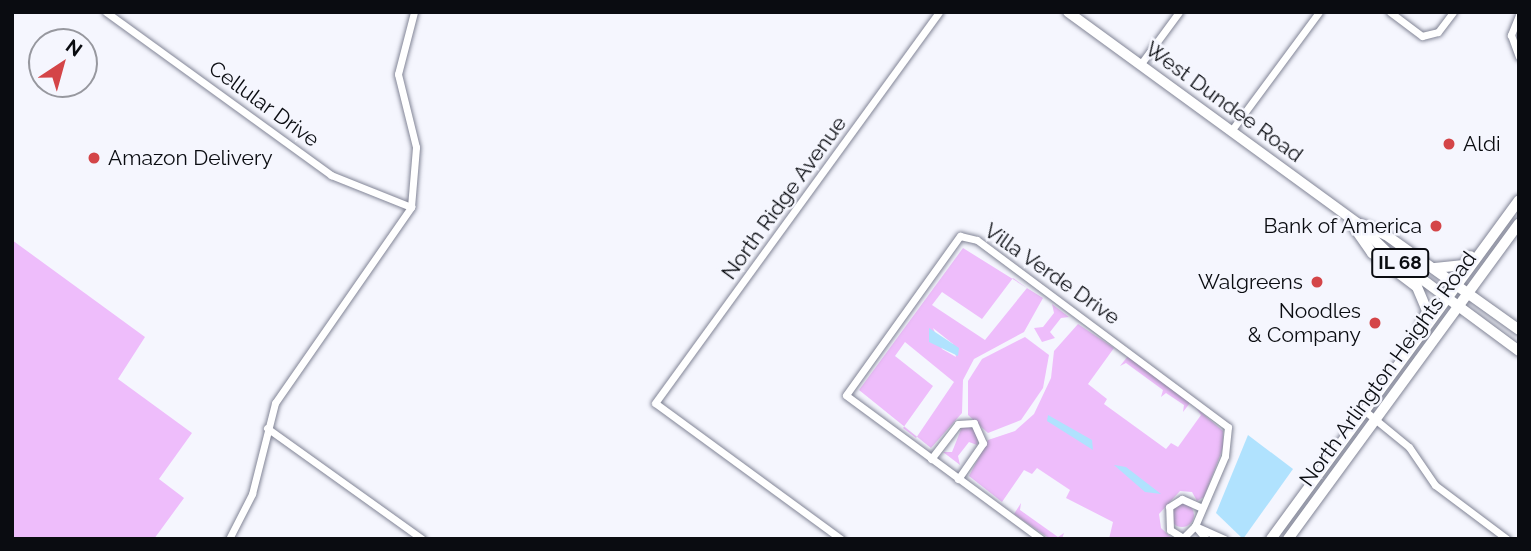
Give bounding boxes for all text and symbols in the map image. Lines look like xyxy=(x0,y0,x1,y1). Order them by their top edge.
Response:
north arrow xyxy=(28,28,98,98)
text: N xyxy=(62,34,86,61)
street label: West Dundee Road xyxy=(1140,36,1308,168)
street label: Cellular Drive xyxy=(204,55,324,153)
street label: North Ridge Avenue xyxy=(716,111,852,285)
place label: Aldi xyxy=(1463,131,1501,157)
marker: Aldi xyxy=(1441,136,1457,152)
place label: Amazon Delivery xyxy=(108,145,273,171)
marker: Amazon Delivery xyxy=(86,150,102,166)
place label: Bank of America xyxy=(1262,213,1422,239)
street label: Villa Verde Drive xyxy=(979,218,1125,330)
marker: Bank of America xyxy=(1428,218,1444,234)
street label: North Arlington Heights Road xyxy=(1294,246,1482,492)
road number: IL 68 xyxy=(1370,247,1430,278)
place label: Walgreens xyxy=(1198,269,1303,295)
marker: Walgreens xyxy=(1309,274,1325,290)
place label: Noodles & Company xyxy=(1248,298,1361,348)
marker: Noodles & Company xyxy=(1367,315,1383,331)

